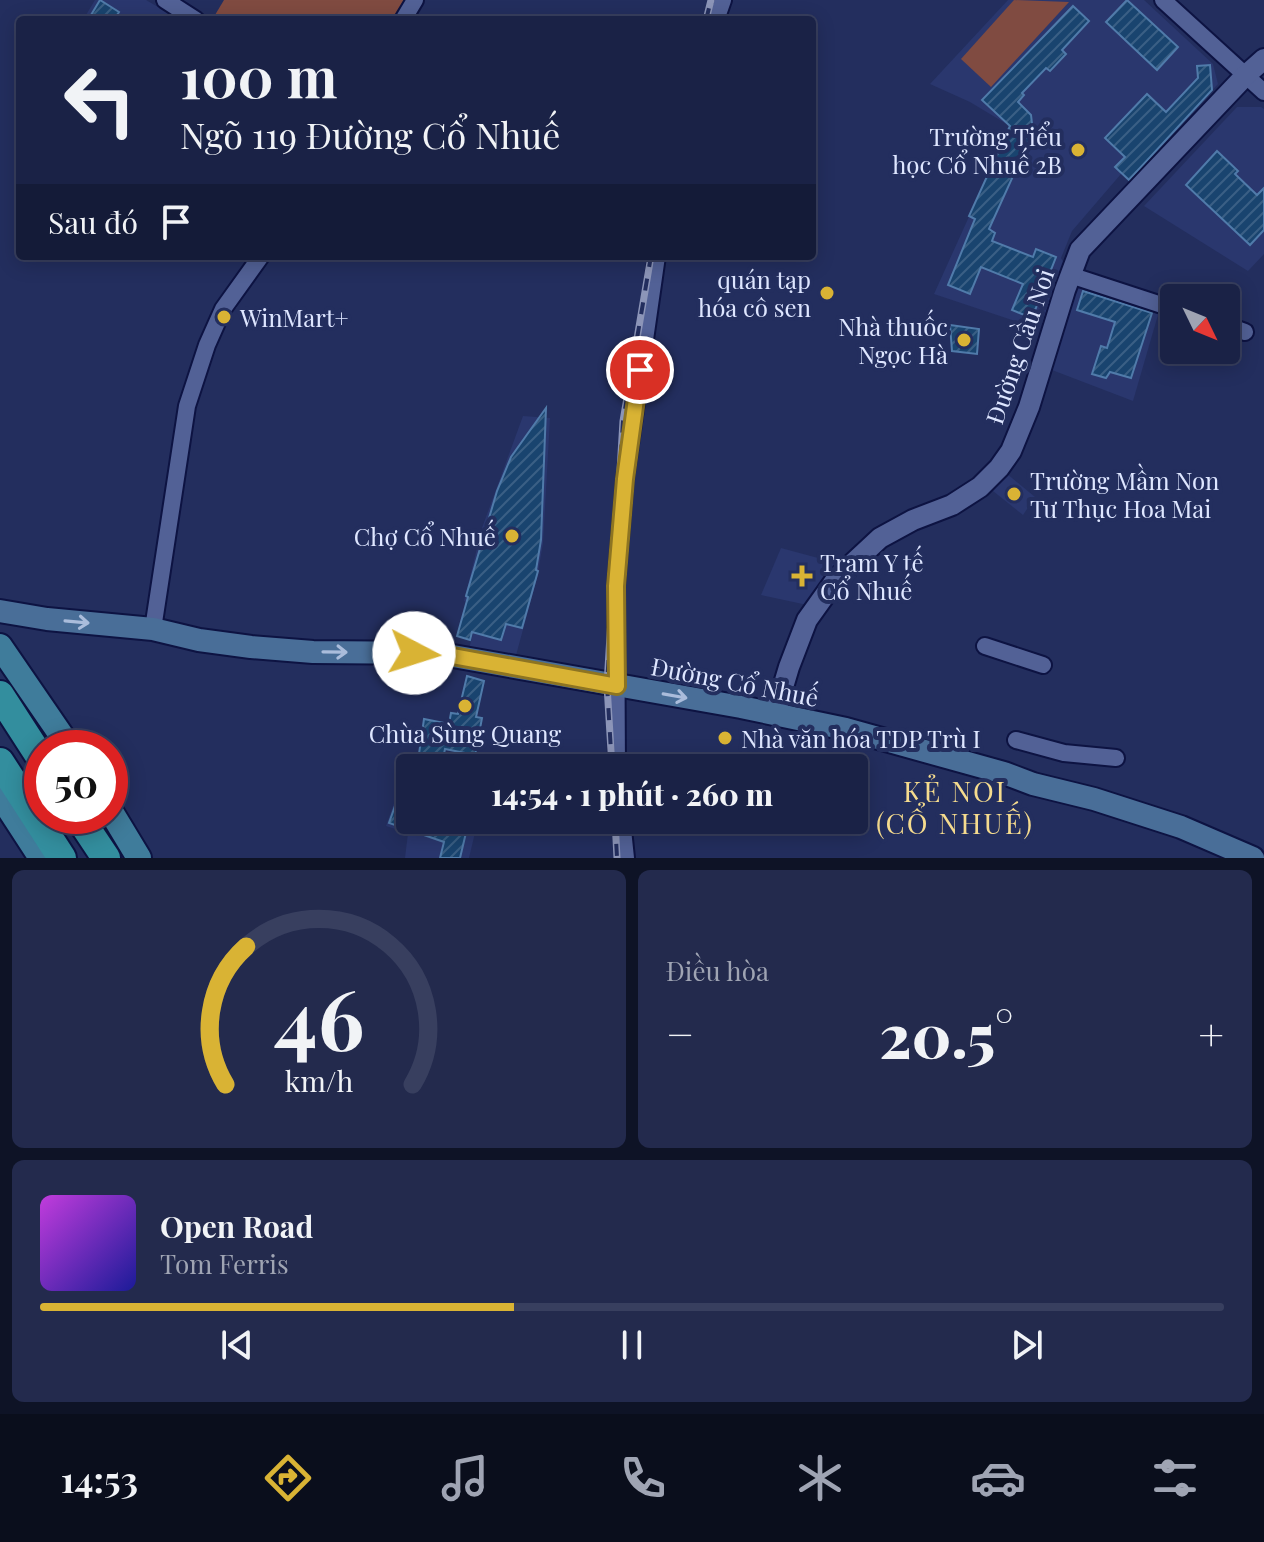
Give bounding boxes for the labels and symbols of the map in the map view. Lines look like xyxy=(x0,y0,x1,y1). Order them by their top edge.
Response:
place label: Trường Tiểu học Cổ Nhuế 2B xyxy=(892,120,1062,180)
marker: Trường Tiểu học Cổ Nhuế 2B xyxy=(1069,141,1087,159)
place label: quán tạp hóa cô sen xyxy=(698,263,811,323)
street label: Đường Cầu Noi xyxy=(977,264,1061,428)
marker: quán tạp hóa cô sen xyxy=(818,284,836,302)
north arrow xyxy=(1160,284,1240,364)
place label: WinMart+ xyxy=(239,301,349,333)
marker: WinMart+ xyxy=(215,308,233,326)
place label: Nhà thuốc Ngọc Hà xyxy=(839,309,948,370)
marker: Nhà thuốc Ngọc Hà xyxy=(955,331,973,349)
pin xyxy=(606,336,674,404)
place label: Trường Mầm Non Tư Thục Hoa Mai xyxy=(1030,463,1219,524)
marker: Trường Mầm Non Tư Thục Hoa Mai xyxy=(1005,485,1023,503)
place label: Chợ Cổ Nhuế xyxy=(354,519,496,552)
marker: Chợ Cổ Nhuế xyxy=(503,527,521,545)
place label: Trạm Y tế Cổ Nhuế xyxy=(820,545,924,606)
marker: Trạm Y tế Cổ Nhuế xyxy=(791,565,813,587)
position arrow xyxy=(372,611,456,695)
one-way arrow xyxy=(63,615,90,630)
one-way arrow xyxy=(321,644,348,660)
street label: Đường Cổ Nhuế xyxy=(649,648,822,713)
one-way arrow xyxy=(662,689,687,704)
marker: Chùa Sùng Quang xyxy=(456,697,474,715)
place label: Chùa Sùng Quang xyxy=(369,717,561,749)
place label: Nhà văn hóa TDP Trù I xyxy=(741,722,981,754)
marker: Nhà văn hóa TDP Trù I xyxy=(716,729,734,747)
speed limit sign: 50 xyxy=(24,730,128,834)
district label: KẺ NOI (CỔ NHUẾ) xyxy=(876,772,1034,841)

